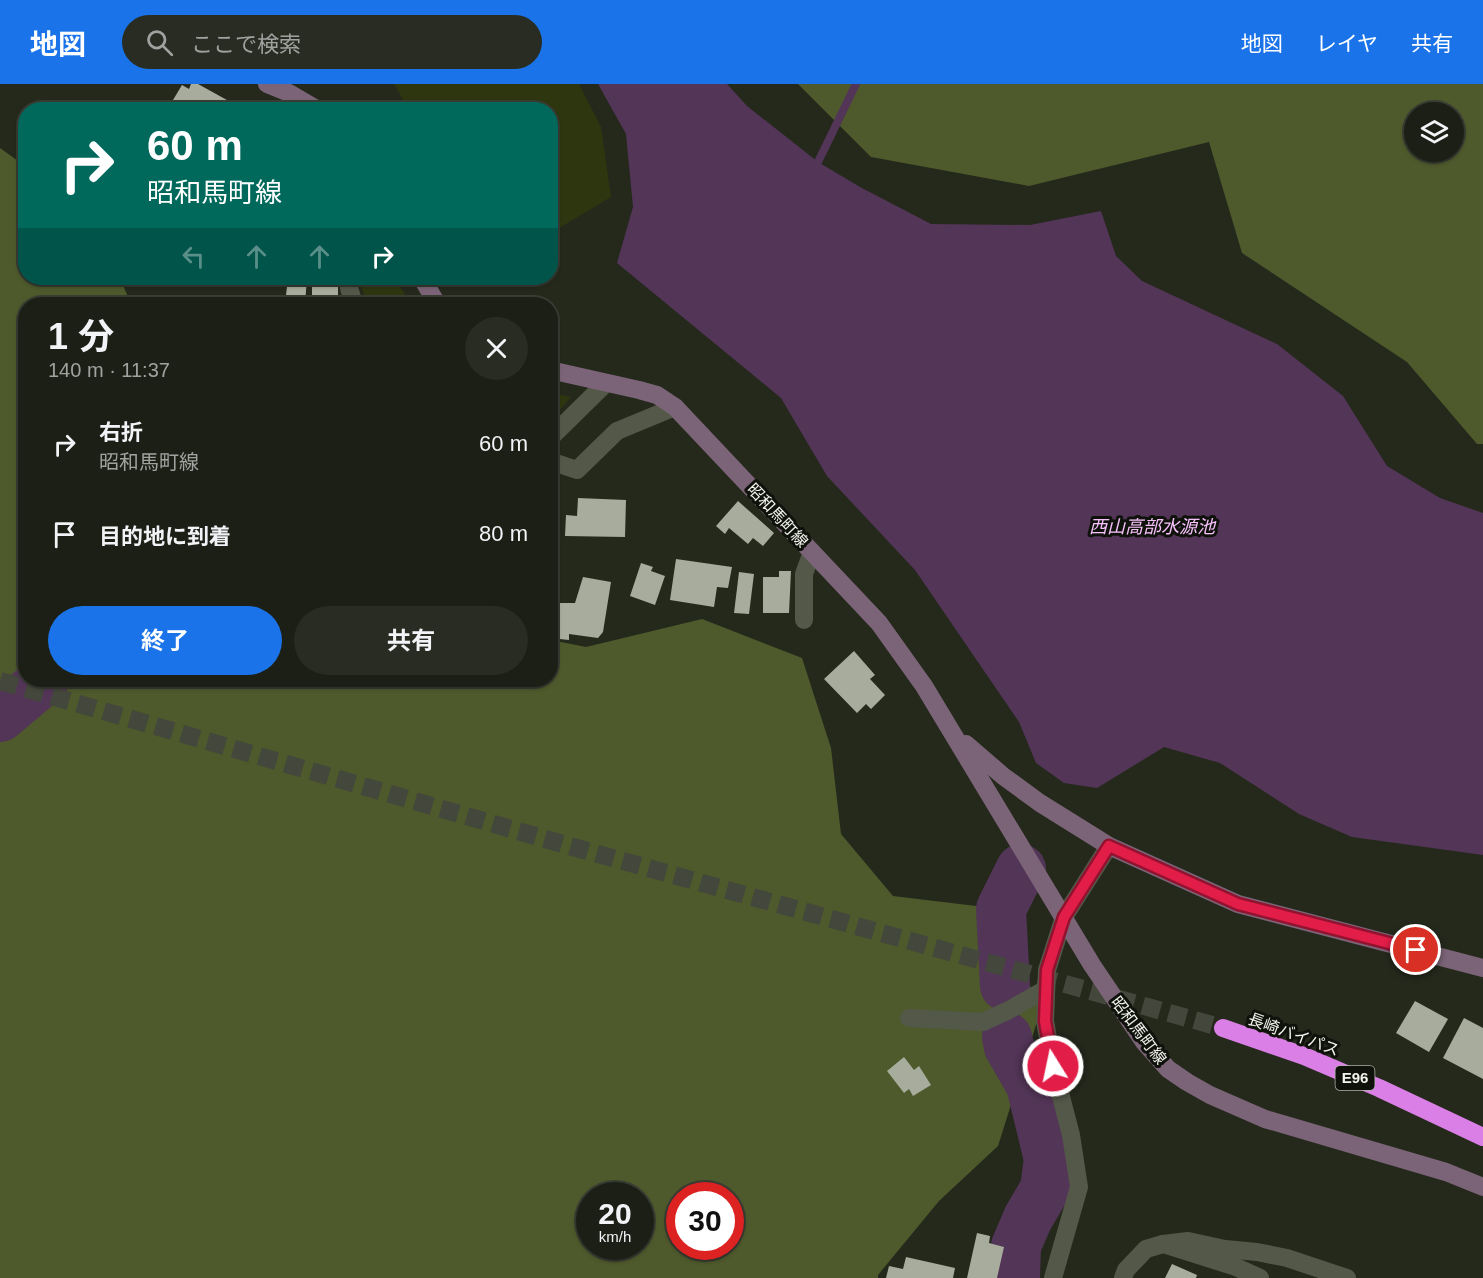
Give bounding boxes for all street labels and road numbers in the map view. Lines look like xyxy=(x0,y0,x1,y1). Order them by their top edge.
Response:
street label: 昭和馬町線 xyxy=(744,480,811,550)
street label: 昭和馬町線 xyxy=(1108,993,1169,1067)
street label: 長崎バイパス xyxy=(1246,1010,1342,1059)
road number: E96 xyxy=(1336,1066,1374,1090)

